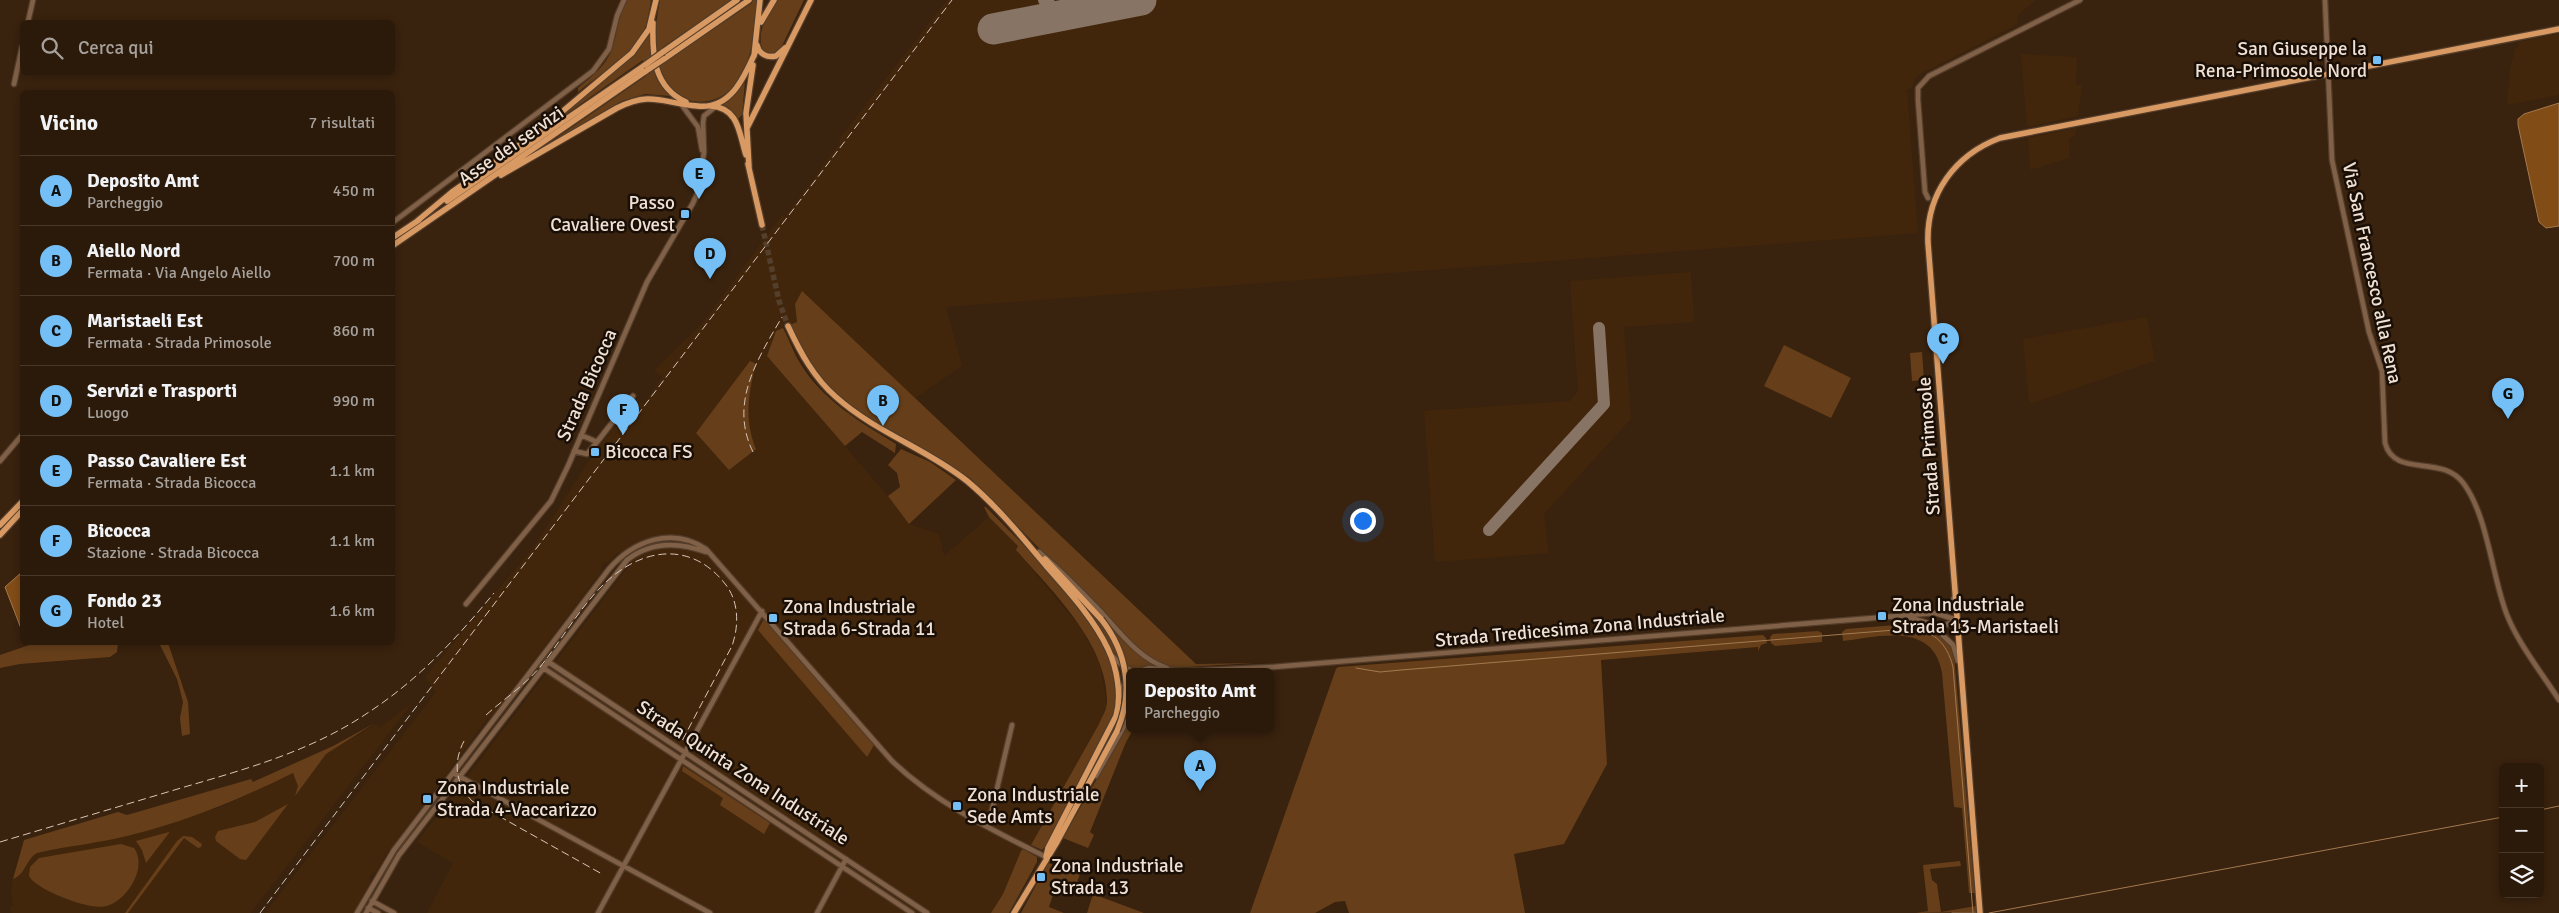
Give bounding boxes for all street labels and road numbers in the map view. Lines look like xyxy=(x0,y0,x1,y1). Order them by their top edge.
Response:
street label: Asse dei servizi xyxy=(454,101,568,191)
street label: Via San Francesco alla Rena xyxy=(2337,160,2407,386)
street label: Strada Bicocca xyxy=(552,325,622,445)
street label: Strada Primosole xyxy=(1912,376,1946,516)
street label: Strada Tredicesima Zona Industriale xyxy=(1434,603,1726,653)
street label: Strada Quinta Zona Industriale xyxy=(632,695,854,851)

